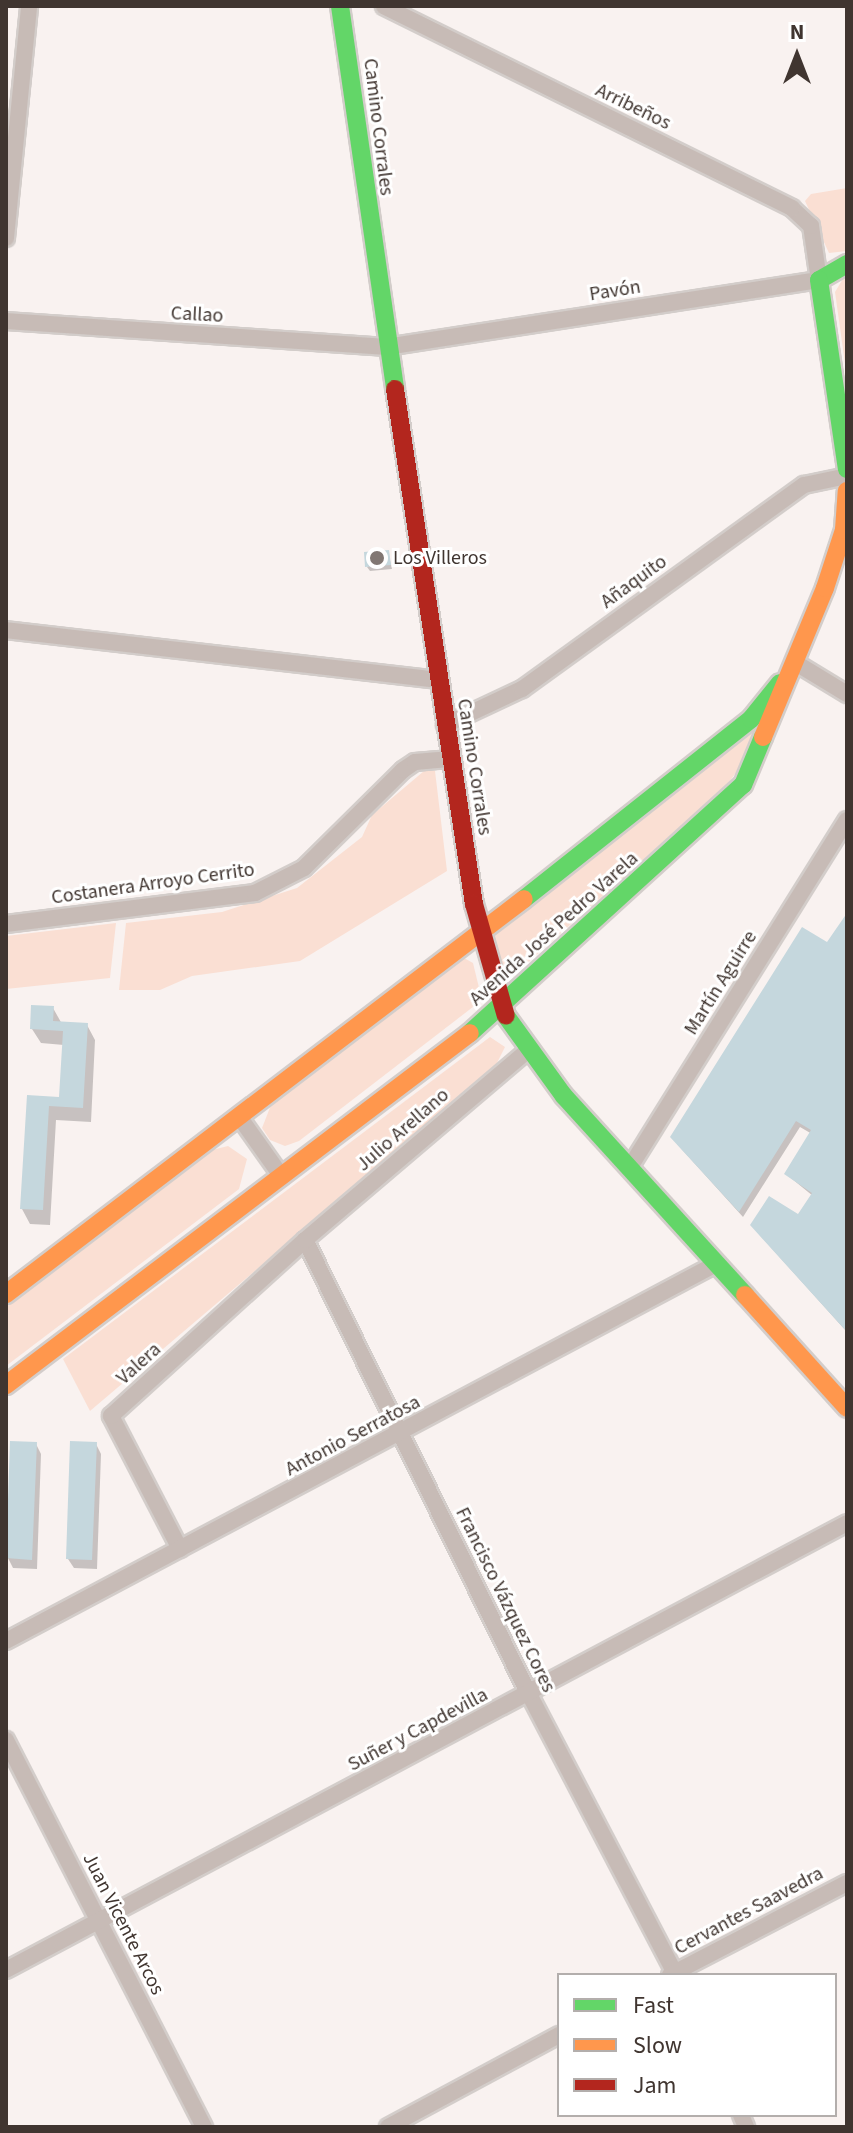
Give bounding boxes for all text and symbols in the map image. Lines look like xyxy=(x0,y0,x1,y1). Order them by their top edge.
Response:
north arrow xyxy=(757,16,837,96)
text: N xyxy=(790,16,804,48)
street label: Camino Corrales xyxy=(358,57,398,197)
street label: Arribeños xyxy=(591,79,675,135)
street label: Pavón xyxy=(588,275,642,307)
street label: Callao xyxy=(170,302,224,328)
place label: Los Villeros xyxy=(393,546,487,570)
marker: Los Villeros xyxy=(368,549,386,567)
street label: Añaquito xyxy=(596,550,672,614)
street label: Camino Corrales xyxy=(451,697,497,837)
street label: Avenida José Pedro Varela xyxy=(465,847,643,1011)
street label: Costanera Arroyo Cerrito xyxy=(50,858,256,910)
street label: Martín Aguirre xyxy=(679,926,763,1040)
street label: Julio Arellano xyxy=(352,1083,454,1177)
street label: Valera xyxy=(112,1338,166,1390)
street label: Antonio Serratosa xyxy=(281,1390,425,1482)
street label: Francisco Vázquez Cores xyxy=(450,1504,560,1696)
street label: Suñer y Capdevilla xyxy=(344,1683,492,1777)
street label: Juan Vicente Arcos xyxy=(77,1849,169,1999)
street label: Cervantes Saavedra xyxy=(670,1862,828,1960)
legend xyxy=(557,1973,837,2117)
text: Fast xyxy=(633,1988,674,2023)
text: Slow xyxy=(633,2028,682,2063)
text: Jam xyxy=(633,2068,677,2103)

